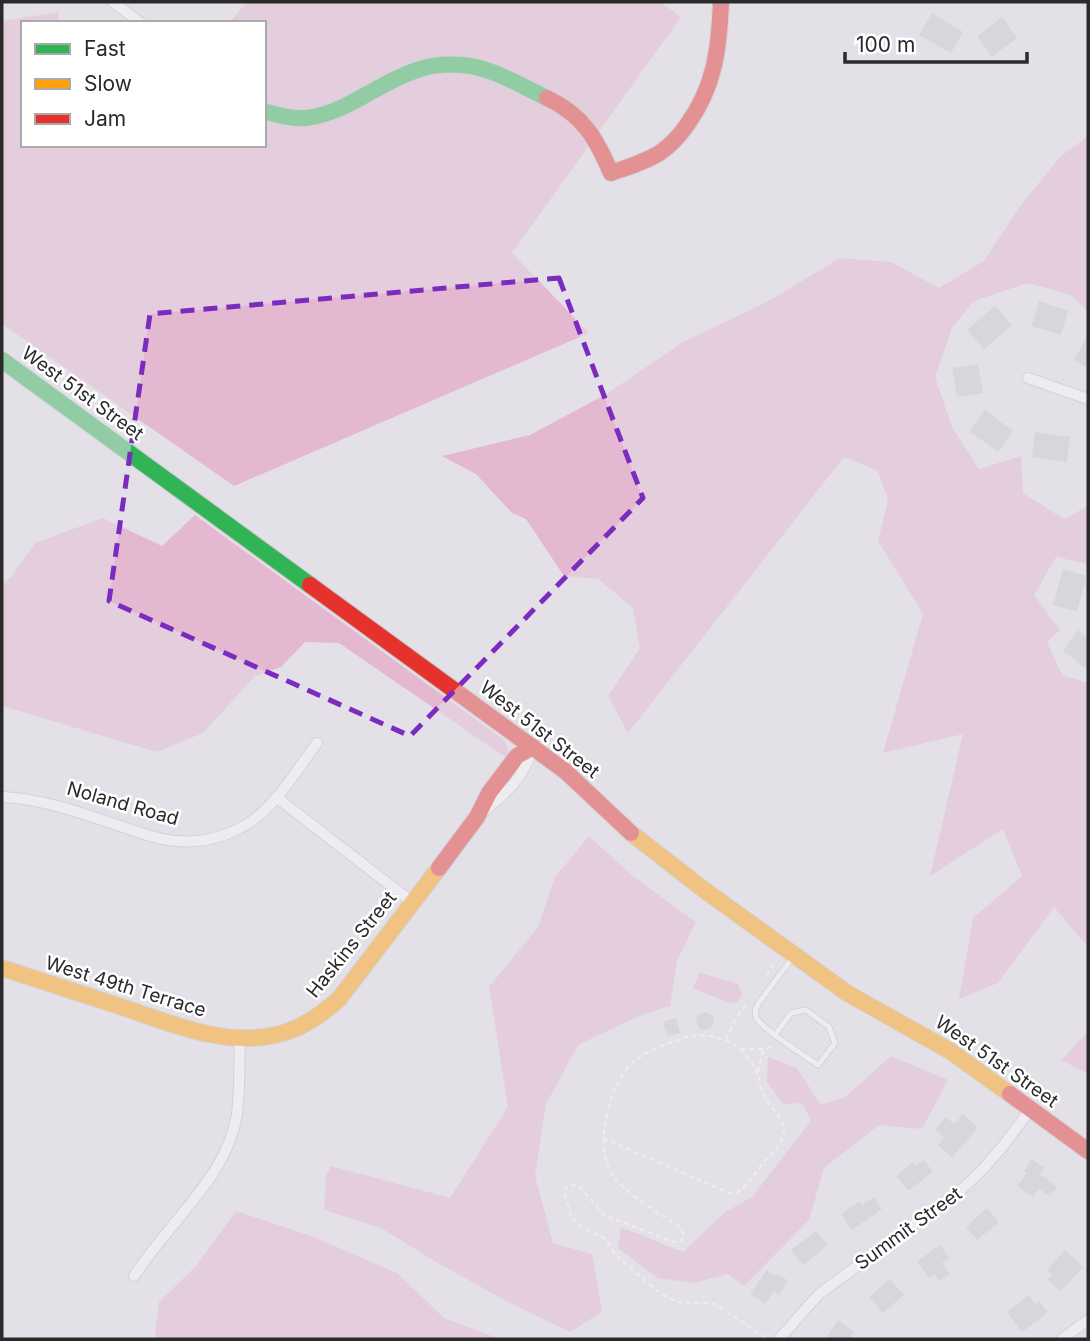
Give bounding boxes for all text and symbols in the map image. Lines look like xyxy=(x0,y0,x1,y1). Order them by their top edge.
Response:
legend xyxy=(21,21,266,147)
scale bar xyxy=(845,21,1027,65)
text: 100 m xyxy=(856,32,915,57)
text: Fast xyxy=(84,36,126,61)
text: Slow xyxy=(84,71,132,96)
text: Jam xyxy=(84,106,126,131)
street label: West 51st Street xyxy=(17,342,148,445)
street label: West 51st Street xyxy=(476,676,604,783)
street label: Noland Road xyxy=(64,777,181,830)
street label: Haskins Street xyxy=(302,887,401,1002)
street label: West 49th Terrace xyxy=(43,951,209,1022)
street label: West 51st Street xyxy=(931,1010,1063,1112)
street label: Summit Street xyxy=(850,1182,966,1275)

